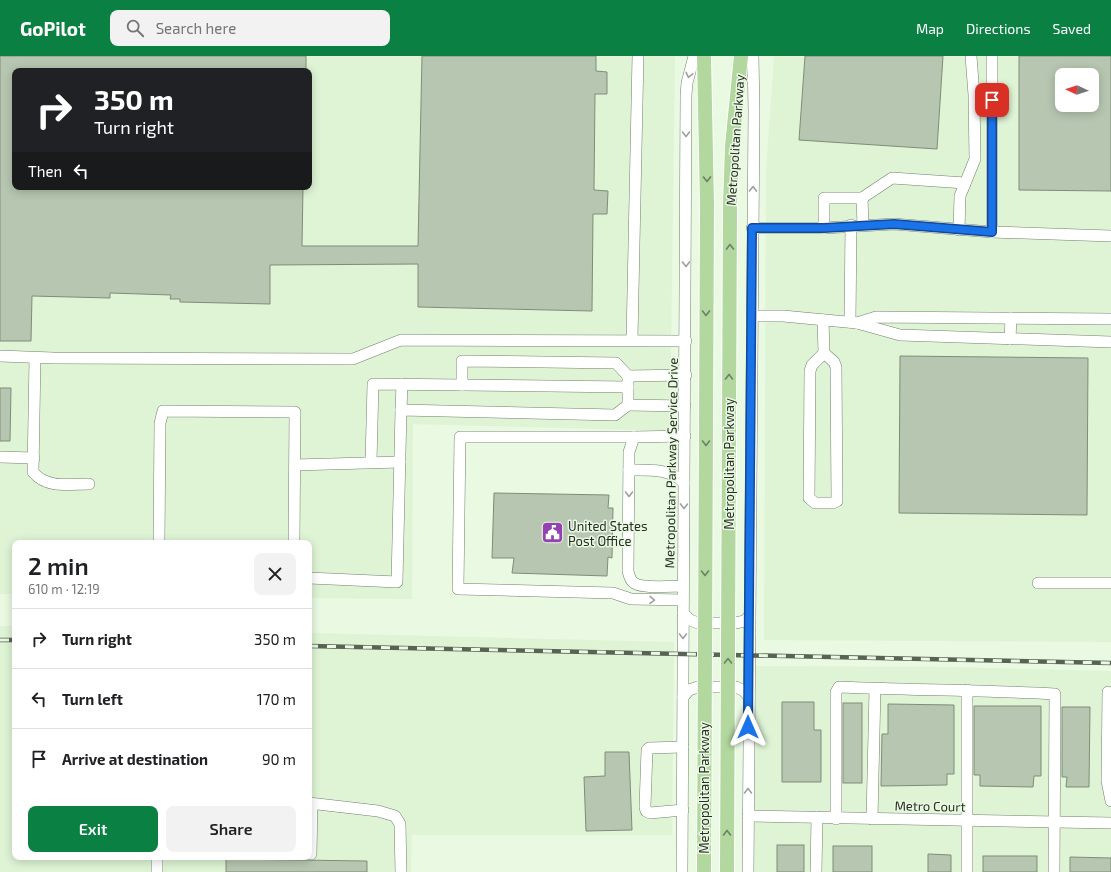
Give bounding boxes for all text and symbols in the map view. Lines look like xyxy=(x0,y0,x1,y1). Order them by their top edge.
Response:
search box xyxy=(110,10,390,46)
text: GoPilot xyxy=(20,17,86,40)
icon: search xyxy=(124,17,146,39)
text: Search here xyxy=(156,19,236,37)
text: Map xyxy=(916,20,944,37)
text: Directions xyxy=(966,20,1031,37)
text: Saved xyxy=(1053,20,1091,37)
north arrow xyxy=(1055,68,1099,112)
map controls xyxy=(1055,68,1099,112)
one-way arrow xyxy=(685,72,693,79)
street label: Metropolitan Parkway xyxy=(722,74,748,206)
text: 350 m xyxy=(94,82,174,116)
pin xyxy=(975,83,1009,117)
icon: right xyxy=(28,84,80,136)
icon: arrive xyxy=(981,89,1003,111)
text: Turn right xyxy=(94,116,174,138)
one-way arrow xyxy=(682,131,690,137)
icon: left xyxy=(70,160,92,182)
text: Then xyxy=(28,162,62,180)
one-way arrow xyxy=(703,176,711,182)
one-way arrow xyxy=(749,186,757,192)
one-way arrow xyxy=(726,244,734,250)
one-way arrow xyxy=(682,261,690,267)
one-way arrow xyxy=(702,310,710,316)
street label: Metropolitan Parkway Service Drive xyxy=(661,357,681,569)
one-way arrow xyxy=(725,374,733,380)
street label: Metropolitan Parkway xyxy=(721,398,737,530)
one-way arrow xyxy=(702,440,710,446)
one-way arrow xyxy=(625,491,633,497)
one-way arrow xyxy=(680,503,688,509)
place label: United States Post Office xyxy=(568,518,648,549)
public building icon: United States Post Office xyxy=(540,520,566,546)
text: 2 min xyxy=(28,551,89,580)
button: close xyxy=(254,553,296,595)
one-way arrow xyxy=(701,570,709,576)
text: 610 m · 12:19 xyxy=(28,581,100,597)
one-way arrow xyxy=(649,596,655,604)
icon: right xyxy=(28,628,50,650)
text: Turn right xyxy=(62,630,132,648)
text: 350 m xyxy=(254,630,296,648)
one-way arrow xyxy=(679,633,687,639)
one-way arrow xyxy=(724,658,732,664)
icon: left xyxy=(28,688,50,710)
text: Turn left xyxy=(62,690,123,708)
text: 170 m xyxy=(257,690,296,708)
position arrow xyxy=(727,706,769,748)
street label: Metropolitan Parkway xyxy=(696,722,712,854)
icon: arrive xyxy=(28,748,50,770)
text: Arrive at destination xyxy=(62,750,208,768)
text: 90 m xyxy=(262,750,296,768)
one-way arrow xyxy=(744,788,752,794)
street label: Metro Court xyxy=(894,797,966,815)
button: Exit xyxy=(28,806,158,852)
button: Share xyxy=(166,806,296,852)
one-way arrow xyxy=(723,830,731,836)

